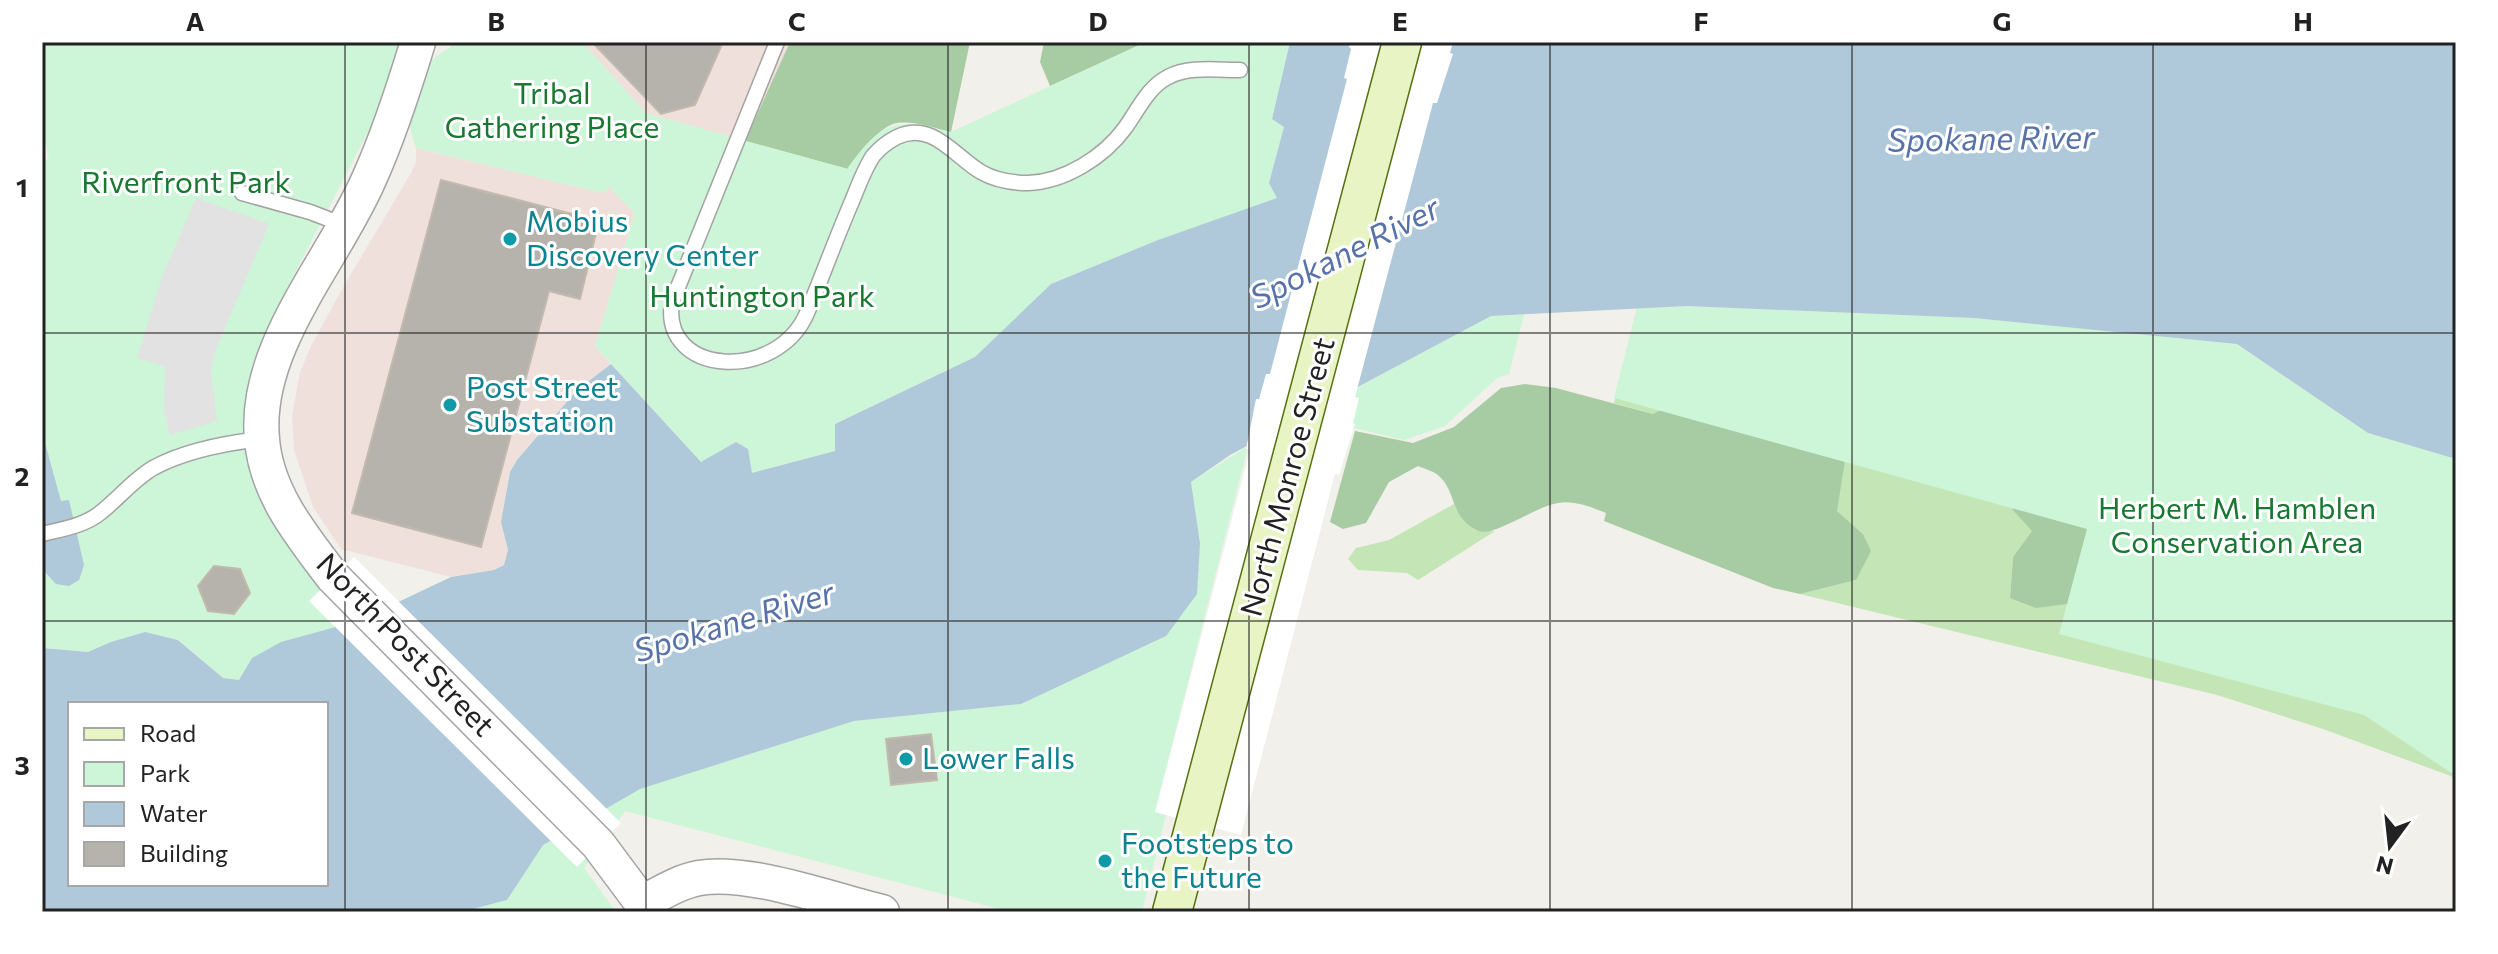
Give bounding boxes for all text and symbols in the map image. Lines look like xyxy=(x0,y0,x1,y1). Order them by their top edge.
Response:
text: A xyxy=(186,5,205,36)
text: B xyxy=(487,5,505,36)
text: C xyxy=(788,5,806,36)
text: D xyxy=(1088,5,1108,36)
text: E xyxy=(1392,5,1408,36)
text: F xyxy=(1693,5,1709,36)
text: G xyxy=(1993,5,2011,36)
text: H xyxy=(2293,5,2313,36)
park label: Tribal Gathering Place xyxy=(445,73,659,144)
water label: Spokane River xyxy=(1887,115,2096,159)
park label: Riverfront Park xyxy=(81,162,291,199)
text: 1 xyxy=(16,171,28,202)
water label: Spokane River xyxy=(1243,186,1447,316)
place label: Mobius Discovery Center xyxy=(526,201,759,272)
marker: Mobius Discovery Center xyxy=(501,230,519,248)
park label: Huntington Park xyxy=(649,276,875,313)
street label: North Monroe Street xyxy=(1231,333,1341,620)
place label: Post Street Substation xyxy=(466,367,618,438)
marker: Post Street Substation xyxy=(441,396,459,414)
text: 2 xyxy=(15,460,29,491)
park label: Herbert M. Hamblen Conservation Area xyxy=(2098,488,2376,559)
street label: North Post Street xyxy=(310,544,504,742)
water label: Spokane River xyxy=(628,570,840,670)
legend xyxy=(68,702,328,886)
text: Road xyxy=(140,718,196,747)
place label: Lower Falls xyxy=(922,738,1075,775)
text: 3 xyxy=(14,749,30,780)
marker: Lower Falls xyxy=(897,750,915,768)
text: Park xyxy=(140,758,190,787)
text: Water xyxy=(140,798,208,827)
north arrow xyxy=(2350,806,2430,886)
place label: Footsteps to the Future xyxy=(1121,823,1294,894)
text: Building xyxy=(140,838,228,867)
text: N xyxy=(2373,851,2396,881)
marker: Footsteps to the Future xyxy=(1096,852,1114,870)

